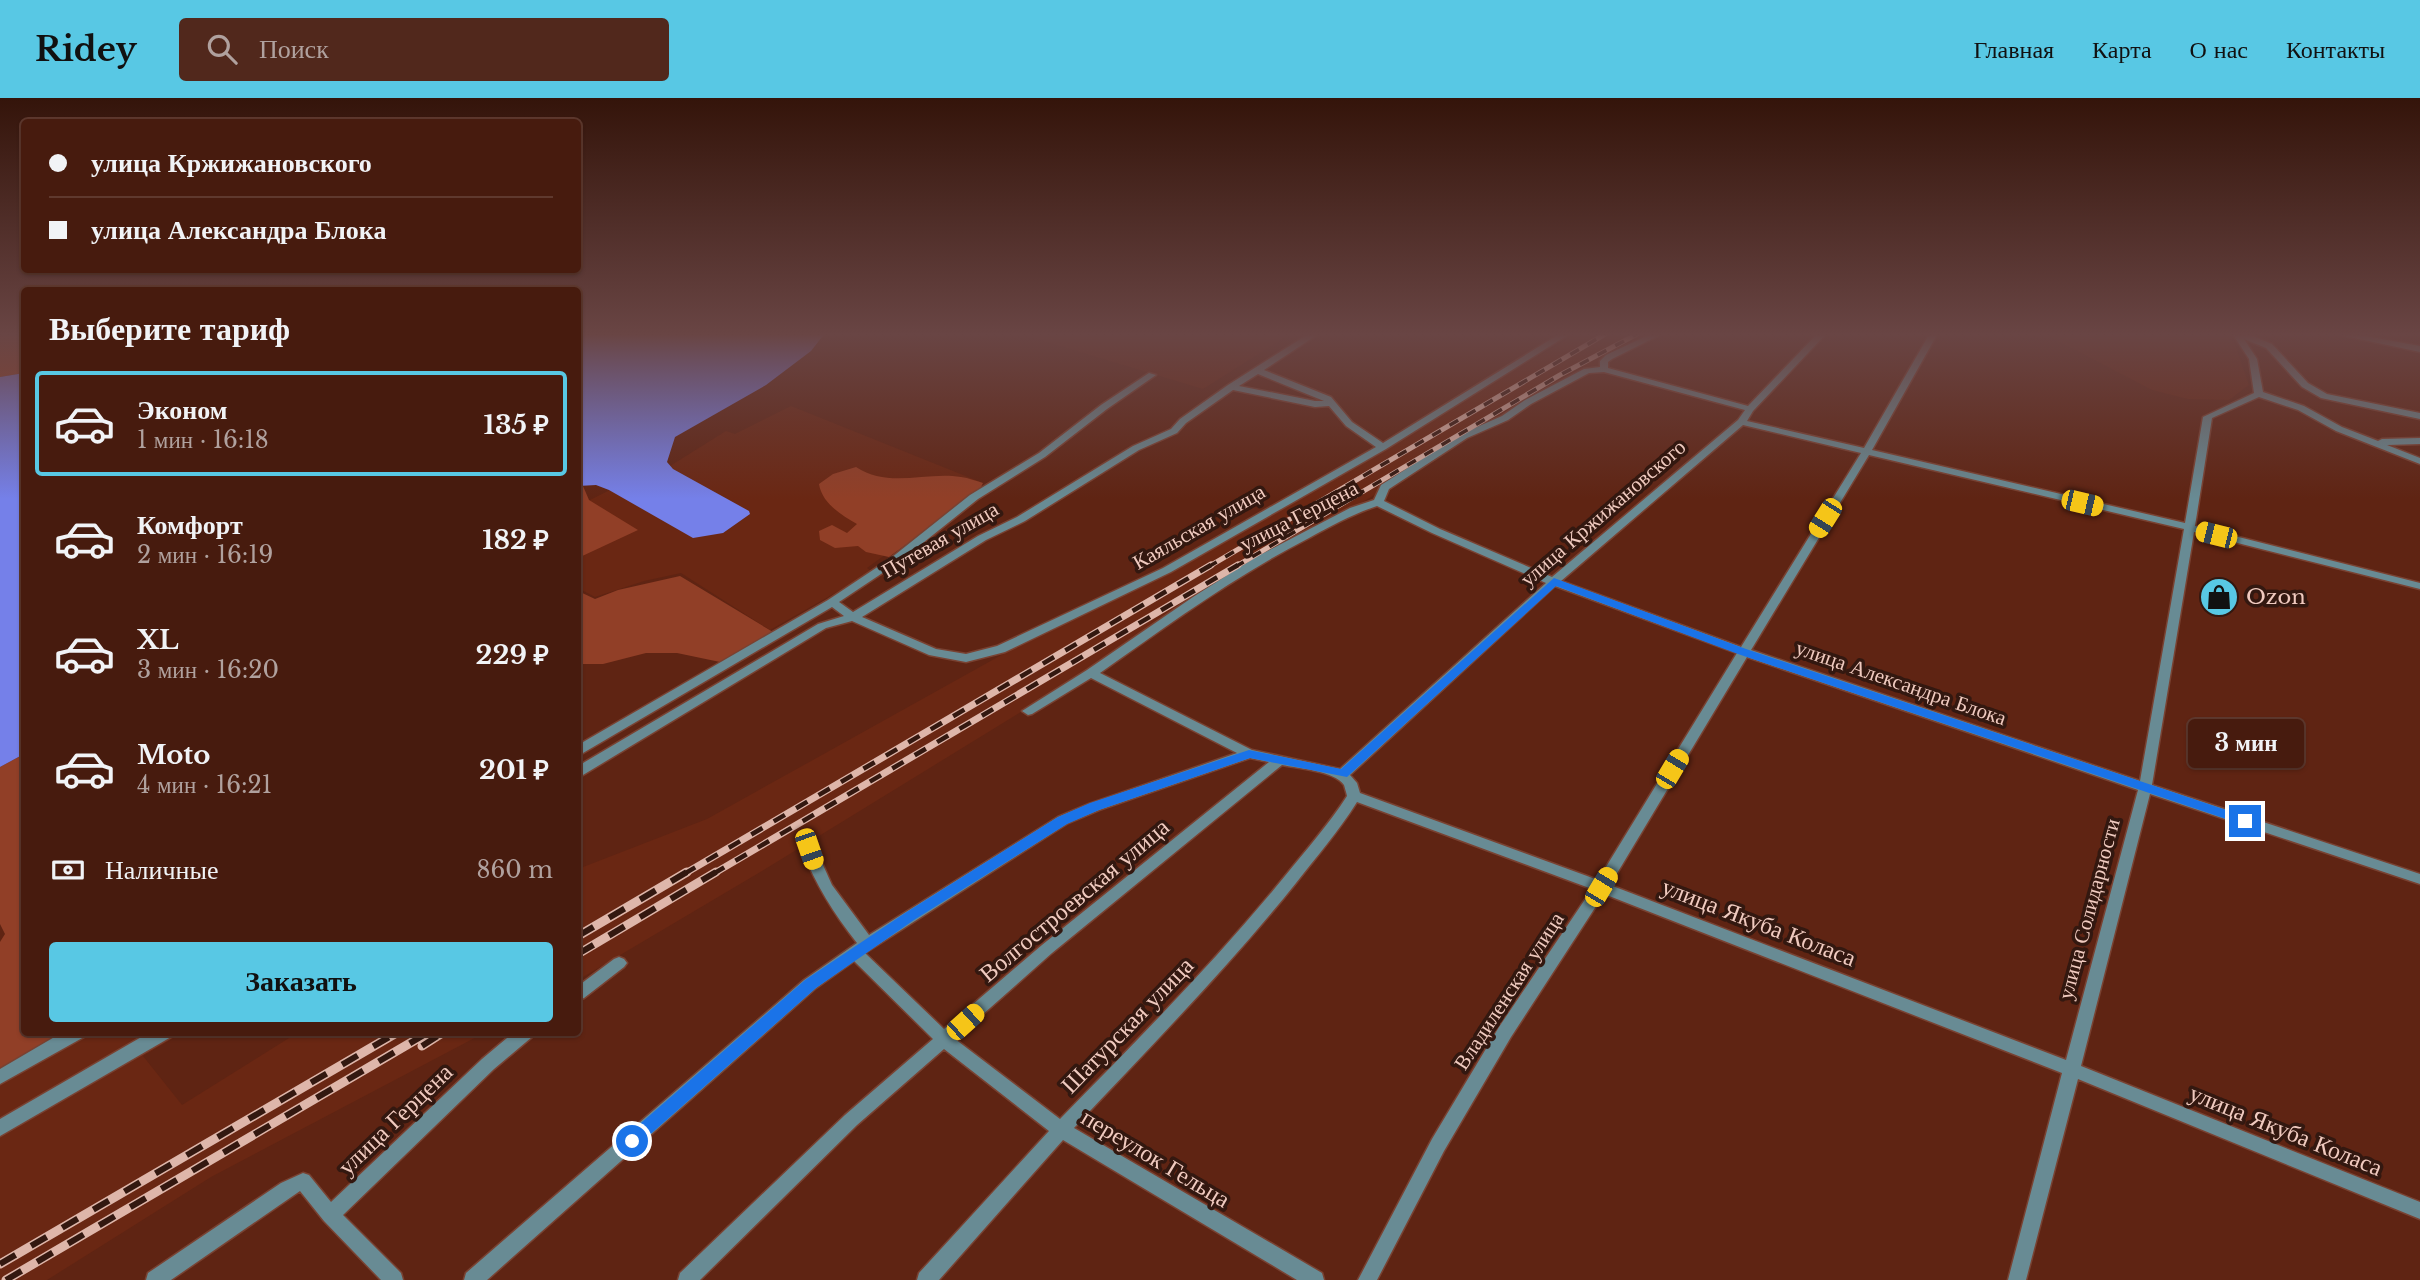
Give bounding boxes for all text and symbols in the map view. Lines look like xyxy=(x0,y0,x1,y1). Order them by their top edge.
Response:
search box xyxy=(179,18,669,81)
text: Ridey xyxy=(35,29,137,70)
icon: search xyxy=(203,30,241,68)
text: Поиск xyxy=(259,33,329,65)
text: Главная xyxy=(1974,35,2054,64)
text: Карта xyxy=(2092,35,2152,64)
text: О нас xyxy=(2190,35,2248,64)
text: Контакты xyxy=(2286,35,2385,64)
text: улица Кржижановского xyxy=(91,147,372,179)
text: улица Александра Блока xyxy=(91,214,386,246)
text: Выберите тариф xyxy=(49,309,290,349)
icon: car xyxy=(53,392,116,455)
text: Эконом xyxy=(137,394,227,426)
text: 135 ₽ xyxy=(484,409,549,441)
text: 1 мин · 16:18 xyxy=(137,426,269,454)
street label: улица Кржижановского xyxy=(1515,434,1691,592)
street label: улица Герцена xyxy=(1235,475,1363,557)
street label: Каяльская улица xyxy=(1128,478,1271,575)
car xyxy=(2060,488,2105,518)
car xyxy=(1805,495,1846,541)
street label: Путевая улица xyxy=(877,496,1004,584)
icon: car xyxy=(53,507,116,570)
text: Комфорт xyxy=(137,509,243,541)
car xyxy=(2194,520,2239,550)
text: 182 ₽ xyxy=(482,524,549,556)
text: 2 мин · 16:19 xyxy=(137,541,273,569)
shop icon: Ozon xyxy=(2198,576,2240,618)
place label: Ozon xyxy=(2246,584,2306,610)
icon: car xyxy=(53,622,116,685)
text: XL xyxy=(137,624,179,656)
street label: улица Александра Блока xyxy=(1792,635,2010,732)
text: 229 ₽ xyxy=(476,639,549,671)
text: 3 мин · 16:20 xyxy=(137,656,279,684)
callout: 3 мин xyxy=(2187,720,2303,768)
text: 3 мин xyxy=(2215,729,2277,757)
icon: car xyxy=(53,737,116,800)
text: Moto xyxy=(137,739,210,771)
car xyxy=(1653,746,1692,792)
text: 201 ₽ xyxy=(479,754,549,786)
text: 4 мин · 16:21 xyxy=(137,771,272,799)
route end xyxy=(2229,805,2261,837)
street label: Волгостроевская улица xyxy=(973,812,1175,988)
street label: улица Солидарности xyxy=(2052,816,2126,1002)
car xyxy=(793,826,826,872)
icon: cash xyxy=(49,851,87,889)
text: Наличные xyxy=(105,854,218,886)
text: 860 m xyxy=(477,856,553,884)
car xyxy=(1582,864,1621,910)
street label: улица Якуба Коласа xyxy=(1658,872,1861,973)
street label: Владиленская улица xyxy=(1448,907,1570,1075)
button: Заказать xyxy=(49,942,553,1022)
street label: Шатурская улица xyxy=(1055,951,1200,1099)
car xyxy=(943,1000,988,1044)
street label: улица Герцена xyxy=(332,1057,458,1181)
street label: улица Якуба Коласа xyxy=(2185,1078,2387,1182)
street label: переулок Гельца xyxy=(1076,1102,1236,1214)
route start xyxy=(616,1125,648,1157)

